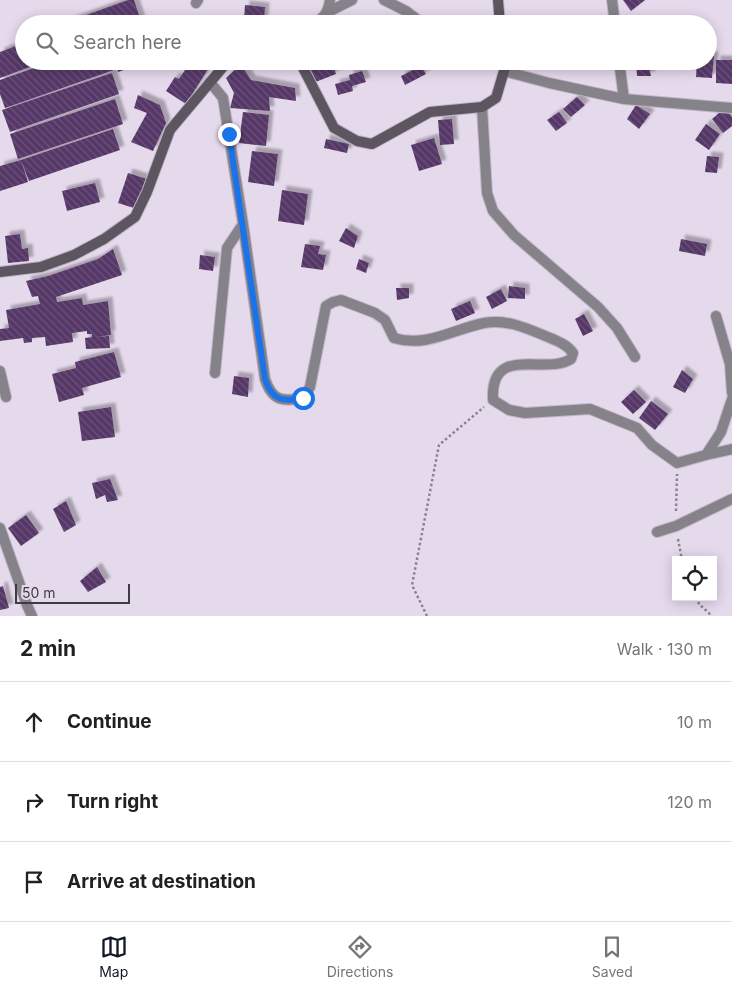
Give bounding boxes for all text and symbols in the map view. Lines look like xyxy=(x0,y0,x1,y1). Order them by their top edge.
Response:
search box xyxy=(15,15,717,70)
icon: search xyxy=(33,29,61,57)
text: Search here xyxy=(73,31,182,54)
route end xyxy=(218,123,241,146)
route start xyxy=(292,387,315,410)
map controls xyxy=(672,556,717,601)
button: locate xyxy=(672,556,717,601)
scale bar xyxy=(15,581,130,604)
text: 50 m xyxy=(22,584,56,601)
text: 2 min xyxy=(20,636,76,661)
text: Walk · 130 m xyxy=(617,639,712,659)
icon: ahead xyxy=(20,708,48,736)
text: Continue xyxy=(67,710,152,733)
text: 10 m xyxy=(677,712,712,732)
icon: right xyxy=(20,788,48,816)
text: Turn right xyxy=(67,790,158,813)
text: 120 m xyxy=(667,792,712,812)
icon: arrive xyxy=(20,868,48,896)
text: Arrive at destination xyxy=(67,870,256,893)
tab: Map xyxy=(99,933,128,980)
tab: Directions xyxy=(327,933,393,980)
tab: Saved xyxy=(592,933,633,980)

